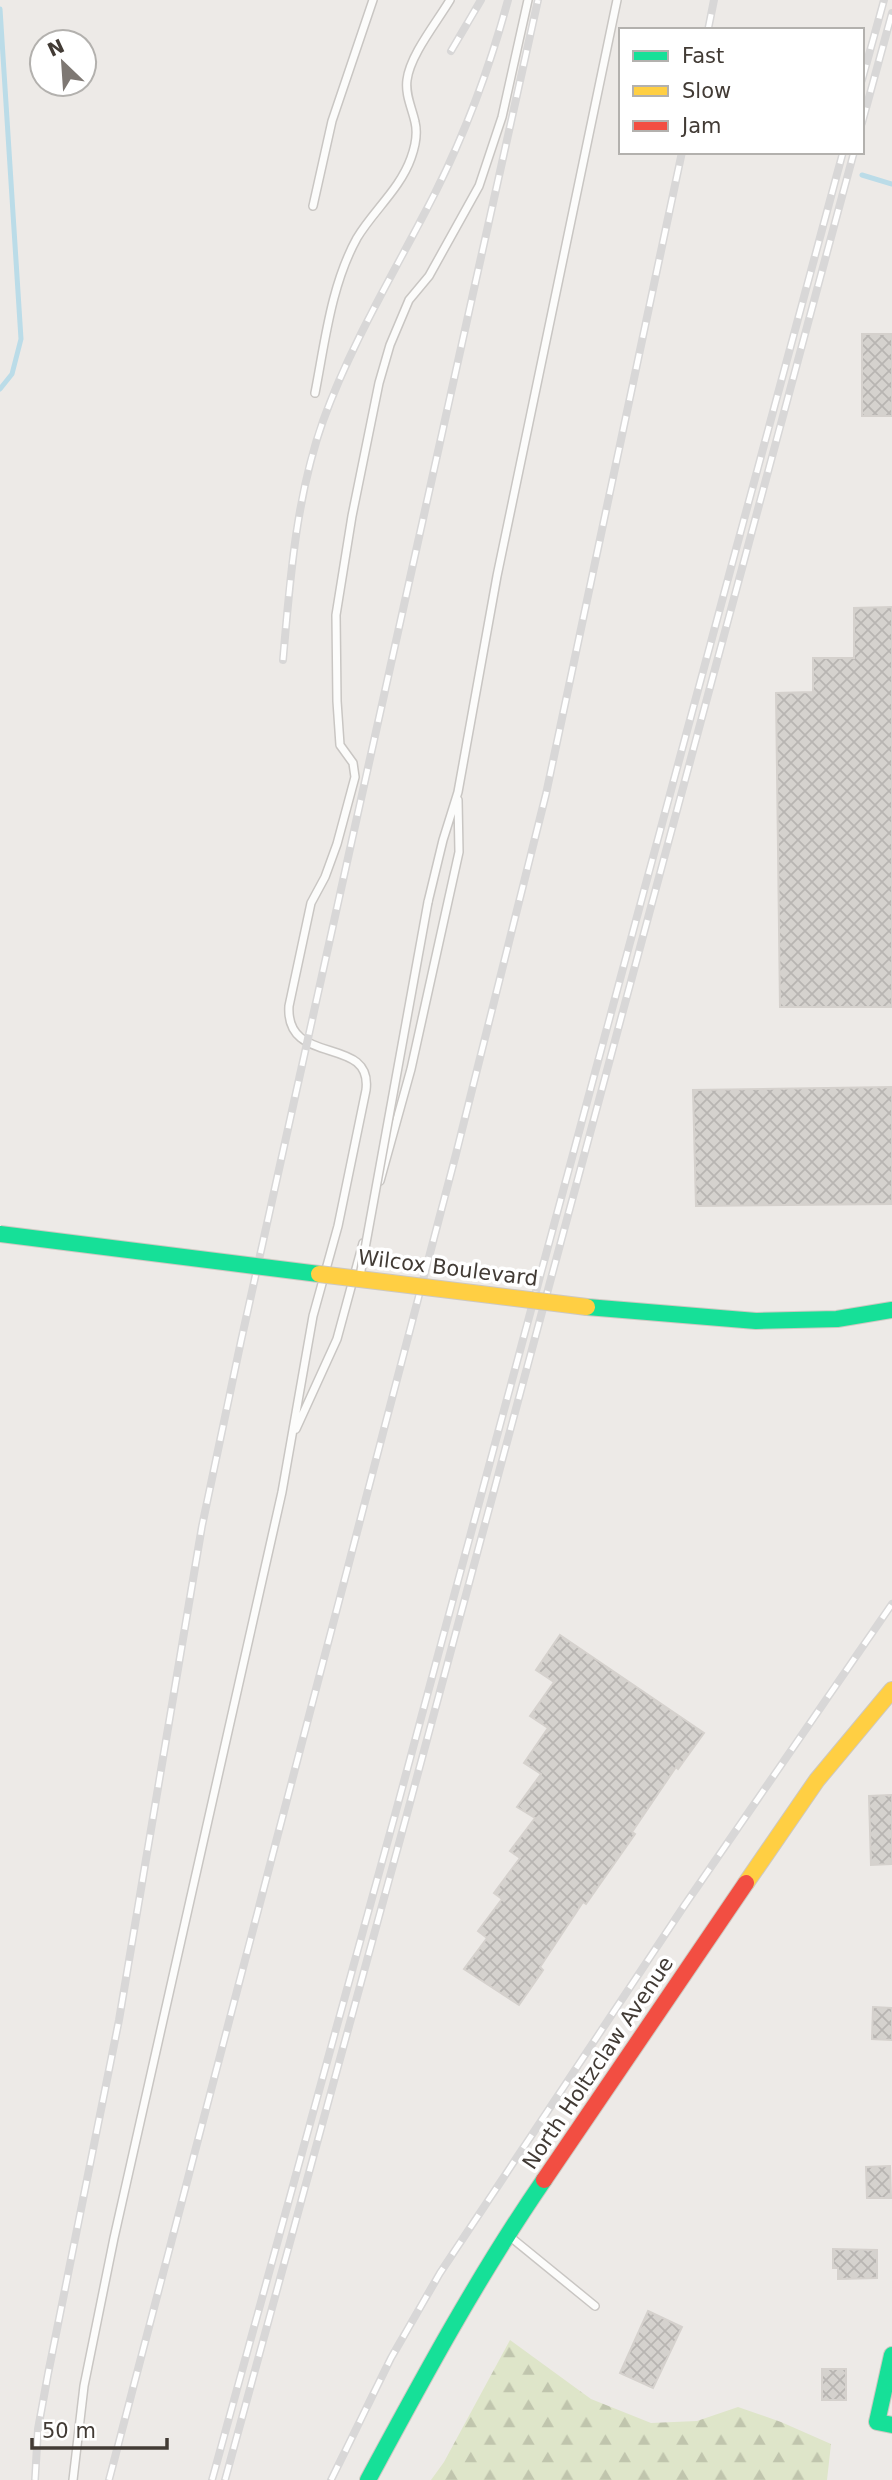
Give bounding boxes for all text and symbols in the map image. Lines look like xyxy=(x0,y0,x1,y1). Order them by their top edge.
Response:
north arrow xyxy=(28,28,98,98)
legend xyxy=(619,28,864,154)
text: N xyxy=(44,34,68,61)
text: Fast xyxy=(682,44,724,68)
text: Slow xyxy=(682,79,731,103)
text: Jam xyxy=(680,114,722,138)
street label: Wilcox Boulevard xyxy=(357,1245,539,1291)
street label: North Holtzclaw Avenue xyxy=(518,1952,678,2174)
scale bar xyxy=(32,2406,166,2450)
text: 50 m xyxy=(42,2419,96,2443)

